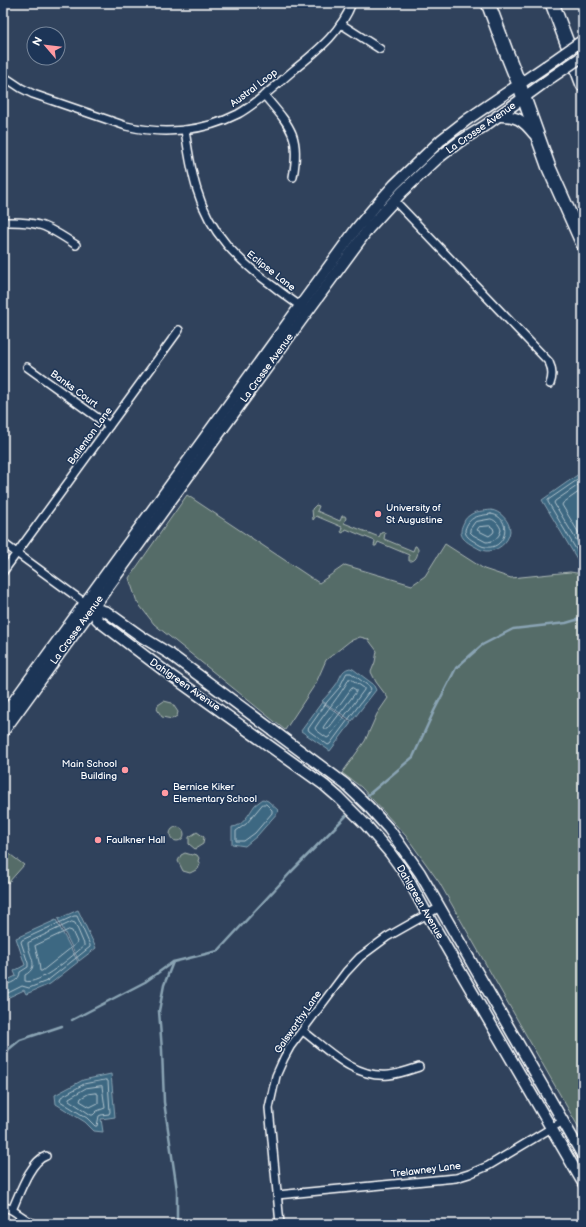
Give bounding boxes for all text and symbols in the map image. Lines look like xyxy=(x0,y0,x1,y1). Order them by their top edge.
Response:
north arrow xyxy=(26,26,66,66)
text: N xyxy=(30,35,45,48)
street label: Austral Loop xyxy=(228,66,280,110)
street label: La Crosse Avenue xyxy=(444,100,518,156)
street label: Eclipse Lane xyxy=(244,248,298,294)
street label: La Crosse Avenue xyxy=(238,331,296,405)
street label: Banks Court xyxy=(48,368,100,410)
street label: Ballenton Lane xyxy=(65,405,115,467)
place label: University of St Augustine xyxy=(386,502,443,526)
marker: University of St Augustine xyxy=(373,509,383,519)
street label: La Crosse Avenue xyxy=(48,593,106,667)
street label: Dahlgreen Avenue xyxy=(147,656,223,714)
place label: Main School Building xyxy=(62,758,117,782)
marker: Main School Building xyxy=(120,765,130,775)
place label: Bernice Kiker Elementary School xyxy=(173,781,257,805)
marker: Bernice Kiker Elementary School xyxy=(160,788,170,798)
place label: Faulkner Hall xyxy=(106,834,165,846)
marker: Faulkner Hall xyxy=(93,835,103,845)
street label: Dahlgreen Avenue xyxy=(394,863,446,941)
street label: Galsworthy Lane xyxy=(272,988,324,1056)
street label: Trelawney Lane xyxy=(390,1160,462,1180)

